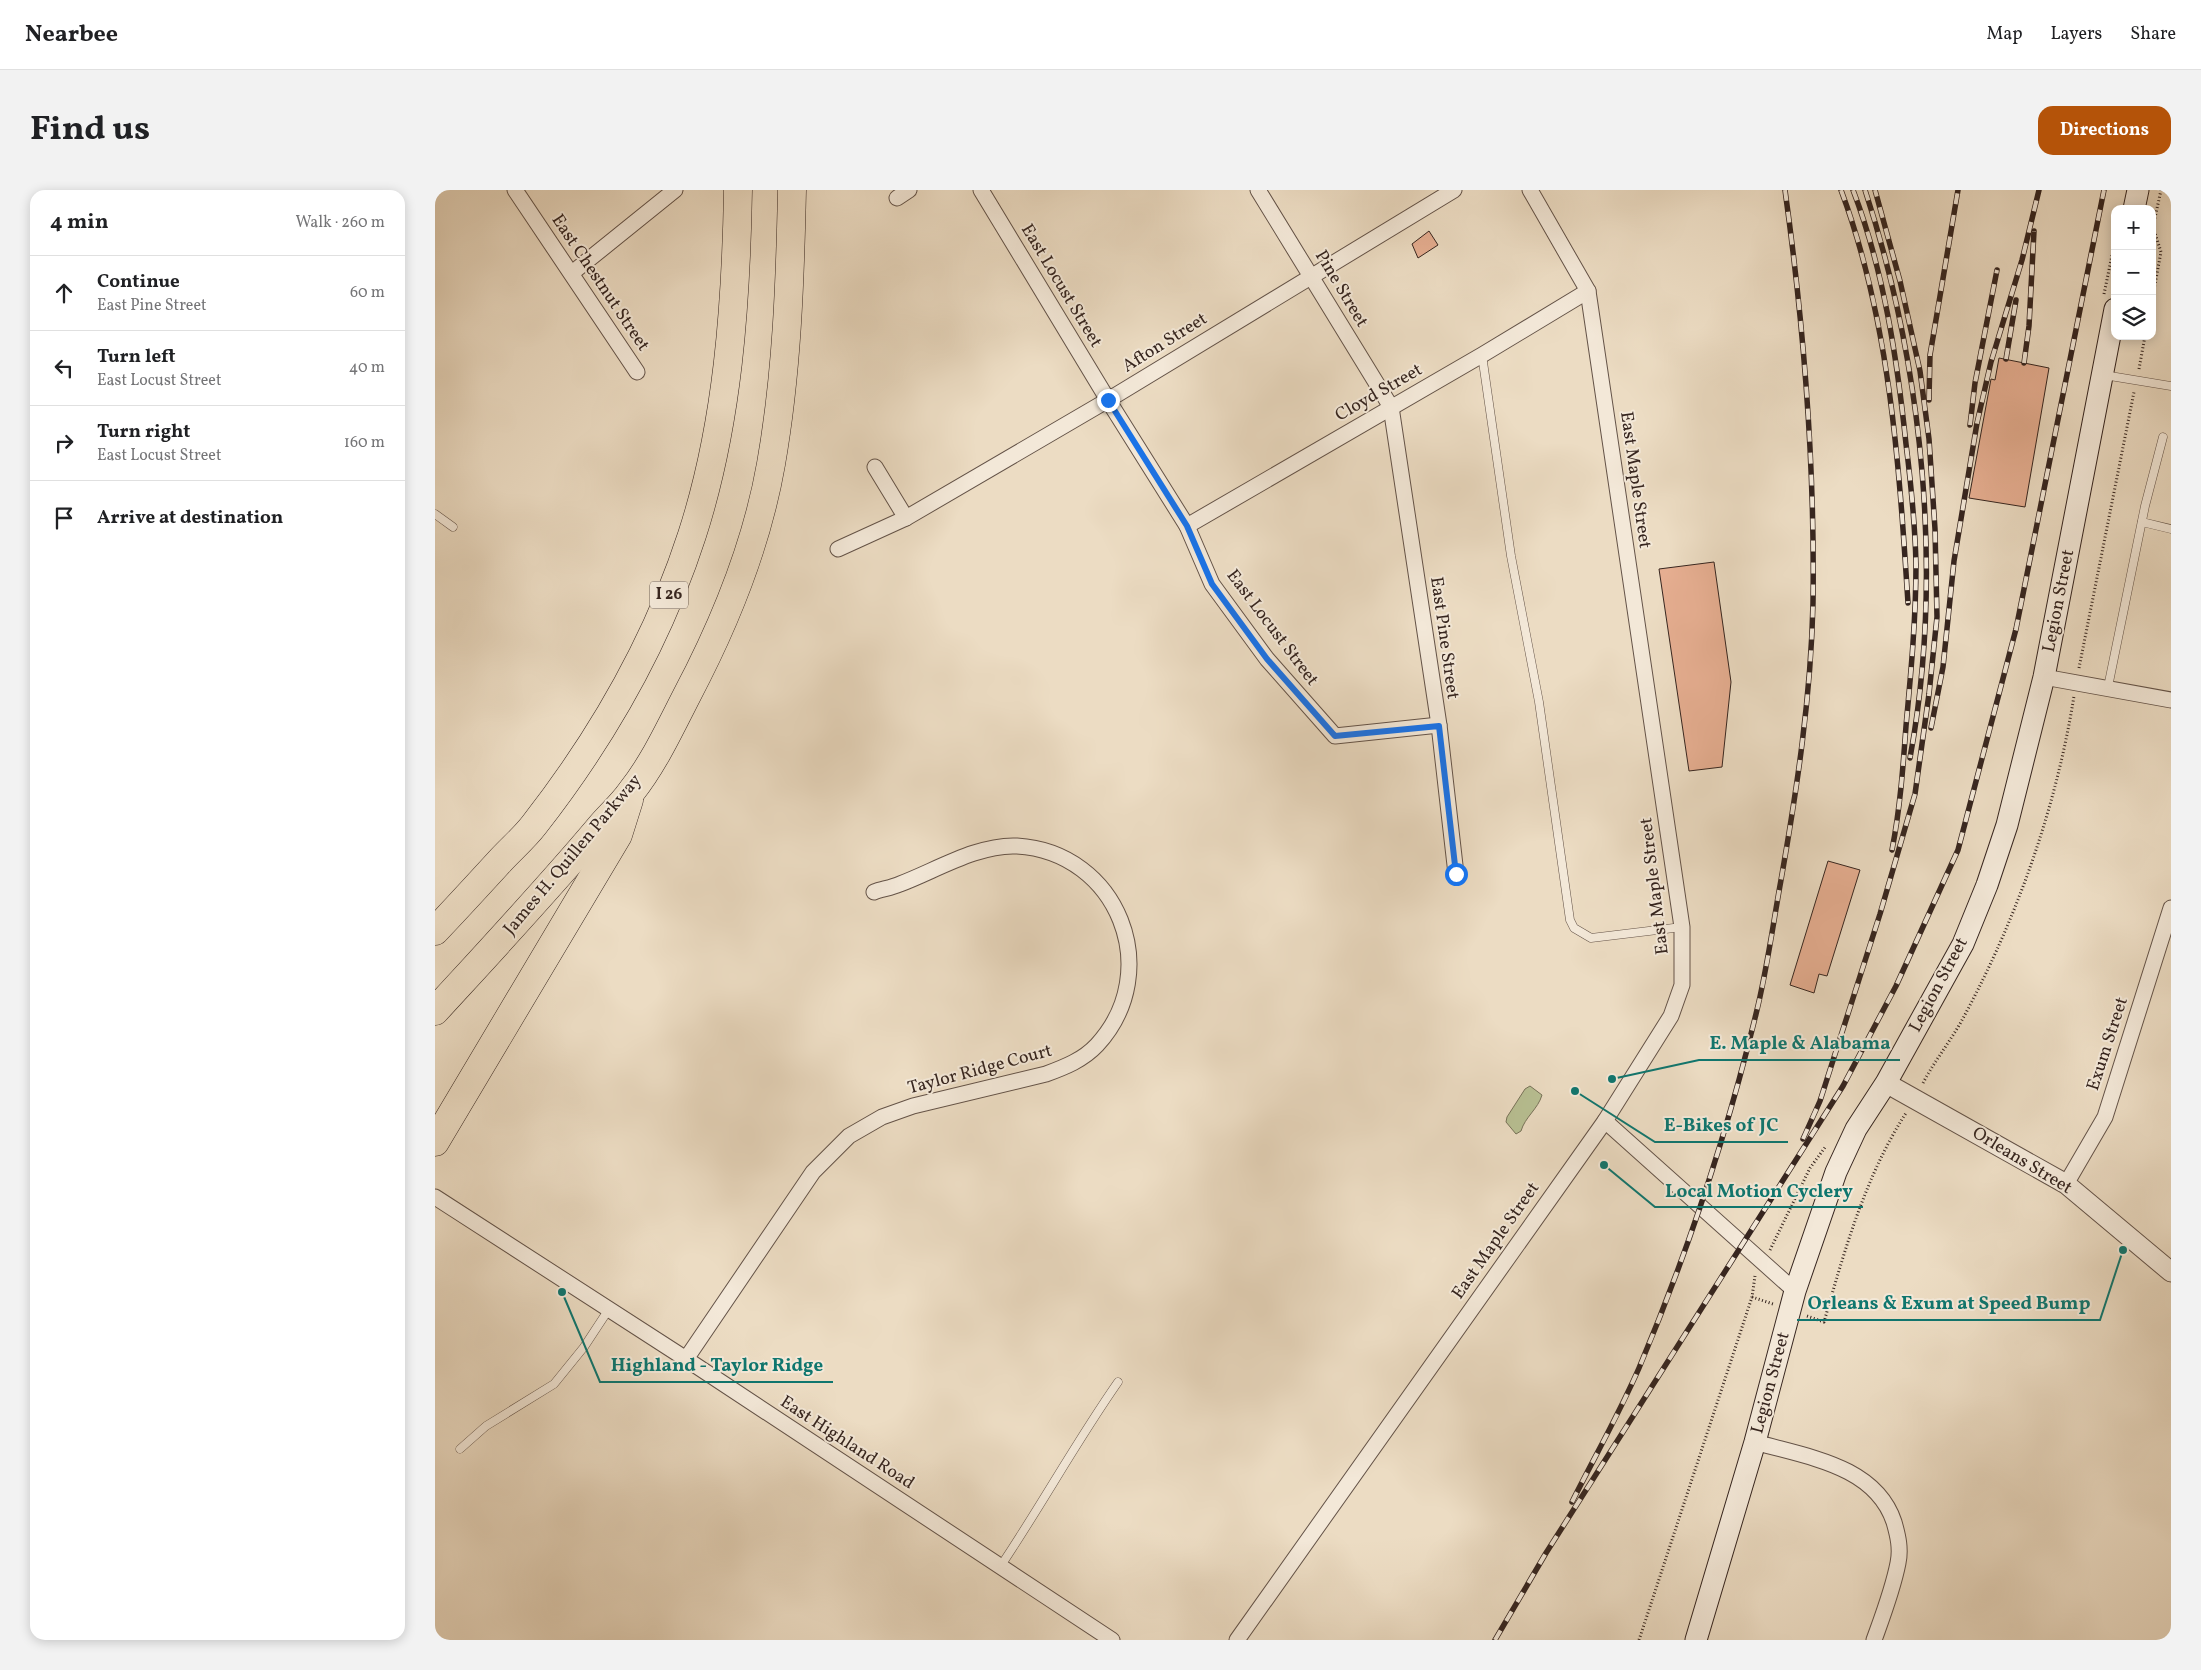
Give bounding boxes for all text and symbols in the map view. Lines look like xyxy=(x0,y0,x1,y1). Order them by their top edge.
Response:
text: Nearbee xyxy=(25,18,118,52)
text: Map xyxy=(1986,22,2022,47)
text: Layers xyxy=(2050,22,2102,47)
text: Share xyxy=(2130,22,2176,47)
text: Find us xyxy=(30,106,150,154)
button: Directions xyxy=(2038,106,2171,155)
map controls xyxy=(2111,205,2156,340)
button: + xyxy=(2111,205,2156,250)
text: 4 min xyxy=(50,208,109,237)
street label: East Chestnut Street xyxy=(545,210,655,356)
text: Walk · 260 m xyxy=(295,212,385,234)
street label: East Locust Street xyxy=(1014,220,1108,352)
street label: Pine Street xyxy=(1308,246,1374,332)
button: − xyxy=(2111,250,2156,295)
text: Continue xyxy=(97,269,180,295)
icon: ahead xyxy=(50,279,78,307)
text: 60 m xyxy=(350,282,385,304)
text: East Pine Street xyxy=(97,295,207,317)
button: layers xyxy=(2111,295,2156,340)
street label: Afton Street xyxy=(1118,307,1212,379)
text: Turn left xyxy=(97,344,176,370)
icon: left xyxy=(50,354,78,382)
text: 40 m xyxy=(349,357,385,379)
street label: Cloyd Street xyxy=(1331,358,1427,428)
text: East Locust Street xyxy=(97,370,222,392)
route end xyxy=(1097,389,1120,412)
street label: East Maple Street xyxy=(1613,410,1657,550)
text: Turn right xyxy=(97,419,190,445)
icon: right xyxy=(50,429,78,457)
text: 160 m xyxy=(344,432,385,454)
text: East Locust Street xyxy=(97,445,222,467)
icon: arrive xyxy=(50,504,78,532)
text: Arrive at destination xyxy=(97,505,283,531)
street label: Legion Street xyxy=(2037,547,2081,655)
street label: East Locust Street xyxy=(1220,565,1324,691)
street label: East Pine Street xyxy=(1423,575,1465,701)
road number: I 26 xyxy=(650,582,688,608)
street label: James H. Quillen Parkway xyxy=(498,769,648,941)
street label: East Maple Street xyxy=(1634,816,1676,956)
route start xyxy=(1445,863,1468,886)
street label: Legion Street xyxy=(1903,933,1975,1037)
street label: Exum Street xyxy=(2081,994,2135,1094)
callout: E. Maple & Alabama xyxy=(1699,1026,1900,1060)
text: E. Maple & Alabama xyxy=(1709,1031,1891,1057)
street label: Taylor Ridge Court xyxy=(905,1039,1055,1101)
callout: E-Bikes of JC xyxy=(1655,1108,1788,1142)
text: E-Bikes of JC xyxy=(1664,1113,1778,1139)
street label: Orleans Street xyxy=(1967,1121,2077,1201)
callout: Local Motion Cyclery xyxy=(1655,1173,1863,1207)
street label: East Maple Street xyxy=(1446,1177,1546,1305)
text: Local Motion Cyclery xyxy=(1665,1179,1853,1205)
callout: Orleans & Exum at Speed Bump xyxy=(1797,1286,2100,1320)
text: Orleans & Exum at Speed Bump xyxy=(1808,1291,2090,1317)
street label: Legion Street xyxy=(1745,1329,1797,1437)
callout: Highland - Taylor Ridge xyxy=(600,1348,833,1382)
text: Highland - Taylor Ridge xyxy=(611,1353,824,1379)
street label: East Highland Road xyxy=(775,1390,919,1496)

